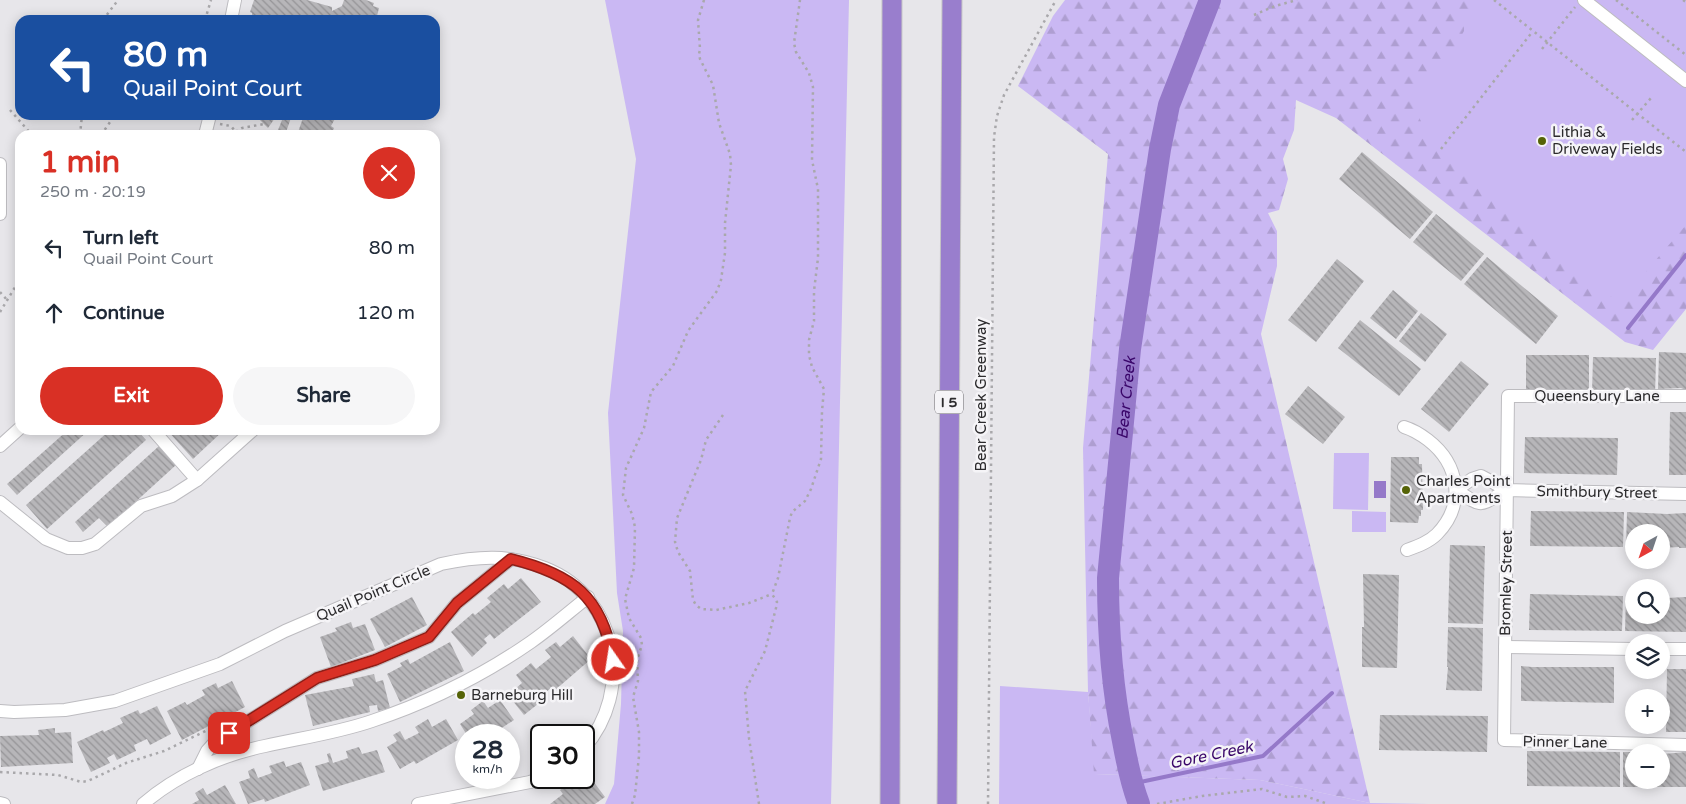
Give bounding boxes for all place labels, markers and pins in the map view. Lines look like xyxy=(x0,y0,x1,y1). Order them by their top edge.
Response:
place label: Lithia & Driveway Fields xyxy=(1552,123,1663,158)
marker: Lithia & Driveway Fields xyxy=(1536,135,1548,147)
place label: Charles Point Apartments xyxy=(1416,472,1511,507)
marker: Charles Point Apartments xyxy=(1400,484,1412,496)
place label: Barneburg Hill xyxy=(471,686,573,704)
marker: Barneburg Hill xyxy=(455,689,467,701)
pin xyxy=(208,712,250,754)

